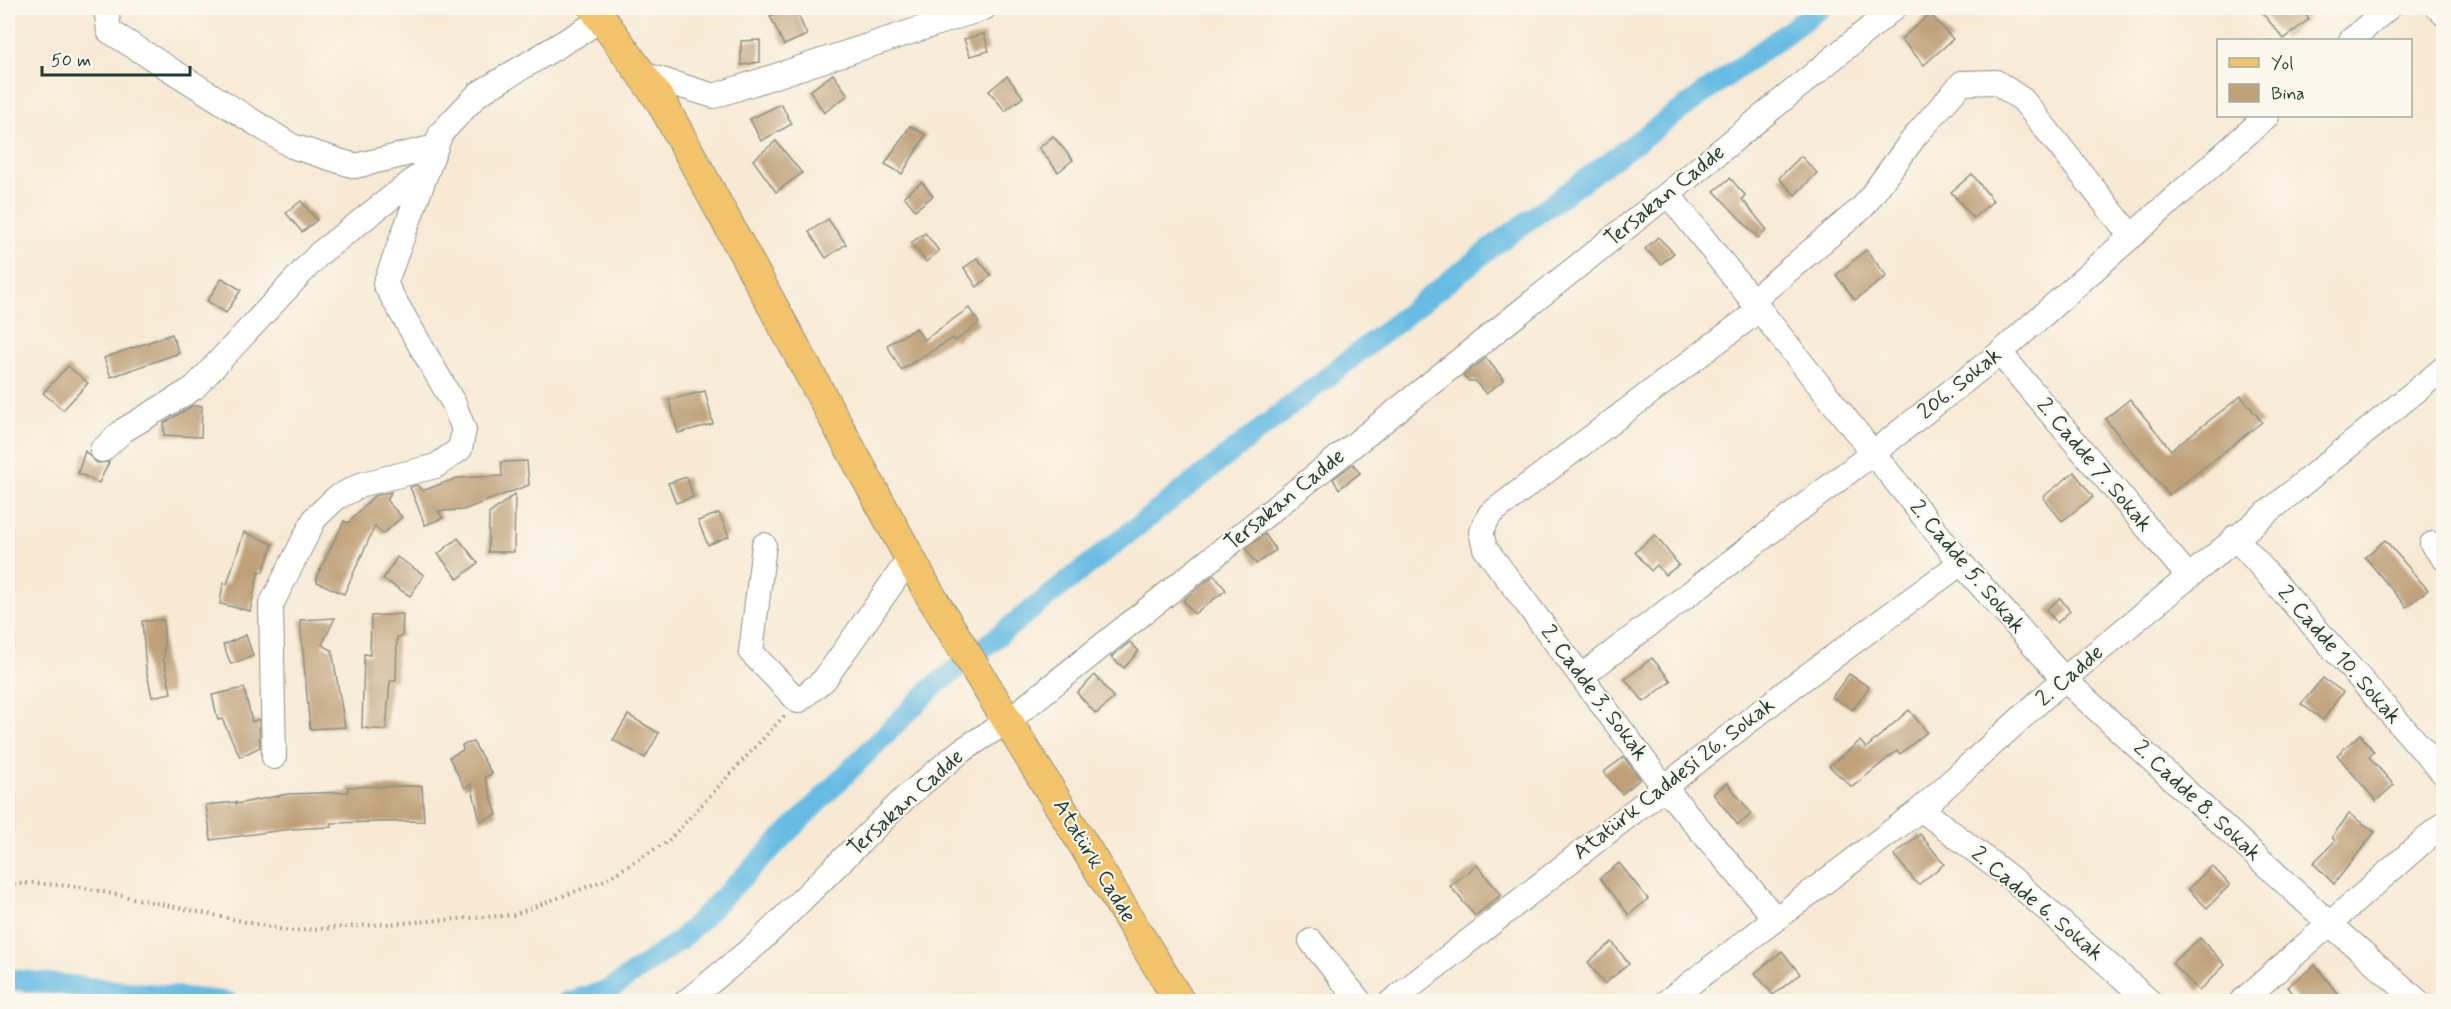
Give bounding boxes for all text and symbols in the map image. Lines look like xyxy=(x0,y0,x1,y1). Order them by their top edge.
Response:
scale bar xyxy=(42,39,190,77)
legend xyxy=(2217,39,2412,117)
text: 50 m xyxy=(51,49,91,73)
text: Yol xyxy=(2271,52,2294,76)
text: Bina xyxy=(2271,82,2305,106)
street label: Tersakan Cadde xyxy=(1599,139,1731,253)
street label: 206. Sokak xyxy=(1912,342,2008,426)
street label: 2. Cadde 7. Sokak xyxy=(2030,392,2158,538)
street label: Tersakan Cadde xyxy=(1219,443,1351,557)
street label: 2. Cadde 5. Sokak xyxy=(1903,494,2031,640)
street label: 2. Cadde 10. Sokak xyxy=(2271,580,2407,730)
street label: 2. Cadde 3. Sokak xyxy=(1534,620,1654,766)
street label: 2. Cadde xyxy=(2030,639,2110,713)
street label: Atatürk Caddesi 26. Sokak xyxy=(1567,691,1781,867)
street label: 2. Cadde 8. Sokak xyxy=(2127,734,2267,868)
street label: Tersakan Cadde xyxy=(842,743,970,863)
street label: Atatürk Cadde xyxy=(1046,794,1142,928)
street label: 2. Cadde 6. Sokak xyxy=(1965,841,2109,968)

